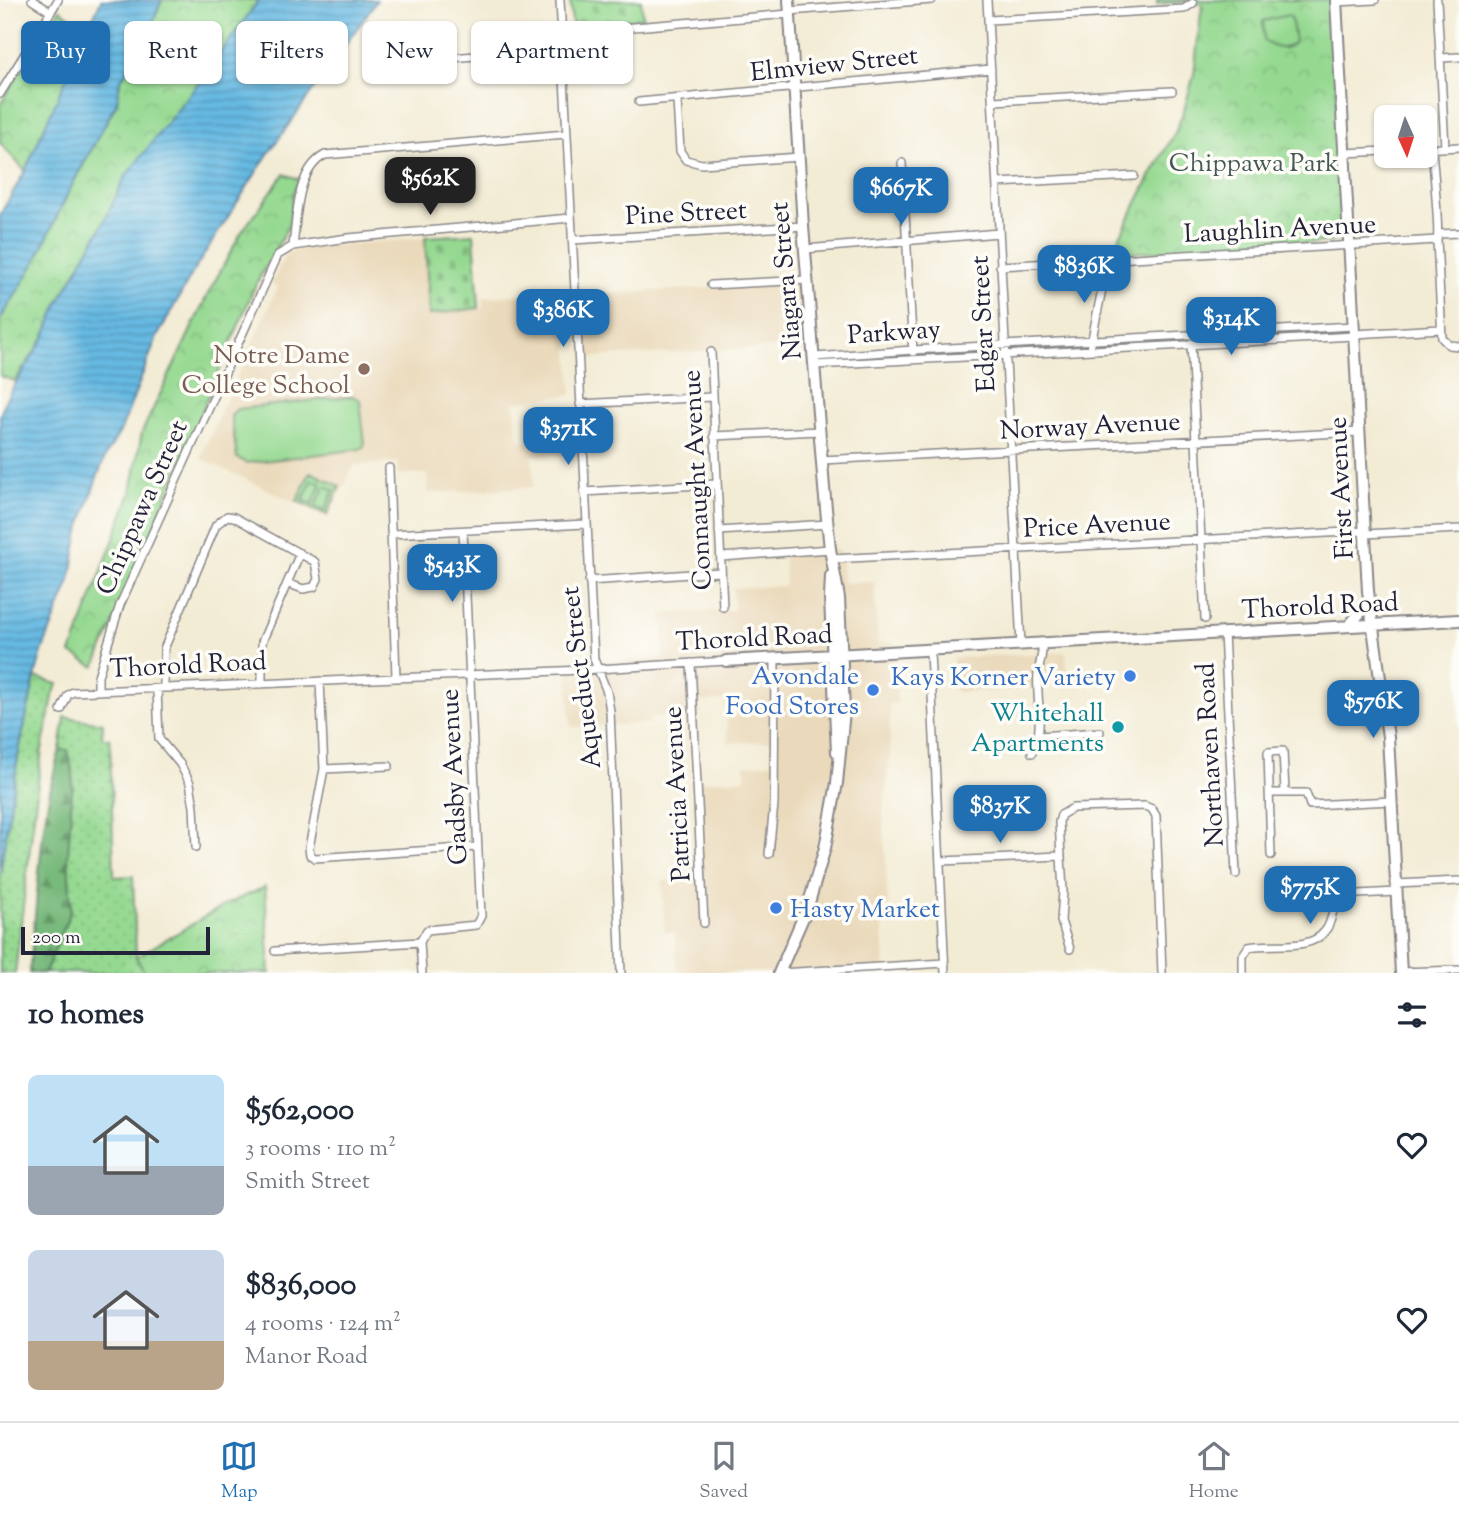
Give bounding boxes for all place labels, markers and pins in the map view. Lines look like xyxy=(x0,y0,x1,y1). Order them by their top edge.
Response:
pin: $562K xyxy=(381,158,479,217)
pin: $667K xyxy=(852,168,950,227)
pin: $836K xyxy=(1035,246,1133,305)
pin: $386K xyxy=(514,290,612,349)
pin: $314K xyxy=(1182,298,1280,357)
place label: Notre Dame College School xyxy=(181,338,350,405)
marker: Notre Dame College School xyxy=(356,361,372,377)
pin: $371K xyxy=(519,407,617,467)
pin: $543K xyxy=(403,544,501,604)
place label: Avondale Food Stores xyxy=(726,659,859,726)
place label: Kays Korner Variety xyxy=(891,660,1116,697)
marker: Kays Korner Variety xyxy=(1122,668,1138,684)
pin: $576K xyxy=(1324,680,1422,740)
marker: Avondale Food Stores xyxy=(865,682,881,698)
place label: Whitehall Apartments xyxy=(971,696,1104,763)
marker: Whitehall Apartments xyxy=(1110,719,1126,735)
pin: $837K xyxy=(951,786,1049,845)
pin: $775K xyxy=(1261,866,1359,926)
place label: Hasty Market xyxy=(790,892,940,929)
marker: Hasty Market xyxy=(768,900,784,916)

